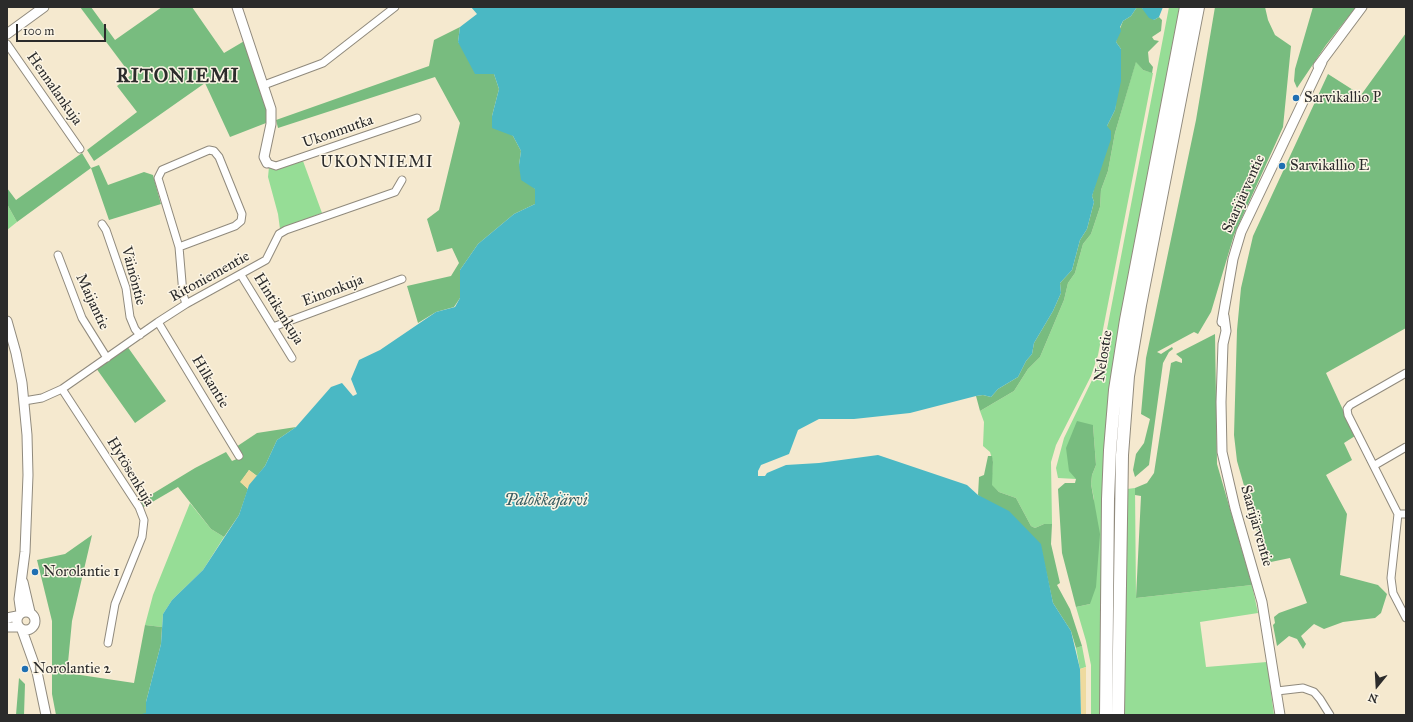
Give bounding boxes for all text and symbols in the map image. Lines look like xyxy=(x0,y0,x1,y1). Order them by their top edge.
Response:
scale bar xyxy=(18,16,108,42)
text: 100 m xyxy=(23,24,54,38)
street label: Hennalankuja xyxy=(22,49,86,129)
district label: RITONIEMI xyxy=(116,66,240,88)
place label: Sarvikallio P xyxy=(1304,89,1381,107)
marker: Sarvikallio P xyxy=(1291,93,1301,103)
street label: Ukonmutka xyxy=(300,112,376,152)
street label: Saarijärventie xyxy=(1219,152,1269,236)
district label: UKONNIEMI xyxy=(320,153,434,173)
place label: Sarvikallio E xyxy=(1290,157,1369,175)
marker: Sarvikallio E xyxy=(1277,161,1287,171)
street label: Väinöntie xyxy=(117,245,149,307)
street label: Ritoniementie xyxy=(167,248,253,306)
street label: Hintikankuja xyxy=(249,270,307,348)
street label: Maijantie xyxy=(71,271,113,333)
street label: Einonkuja xyxy=(300,271,366,311)
street label: Nelostie xyxy=(1091,329,1117,383)
street label: Hilkantie xyxy=(187,352,233,412)
street label: Hytösenkuja xyxy=(102,434,158,510)
street label: Saarijärventie xyxy=(1236,483,1276,569)
water label: Palokkajärvi xyxy=(504,491,588,511)
place label: Norolantie 1 xyxy=(43,563,119,581)
marker: Norolantie 1 xyxy=(30,567,40,577)
place label: Norolantie 2 xyxy=(33,660,111,678)
marker: Norolantie 2 xyxy=(20,664,30,674)
north arrow xyxy=(1357,666,1397,706)
text: N xyxy=(1367,690,1380,706)

